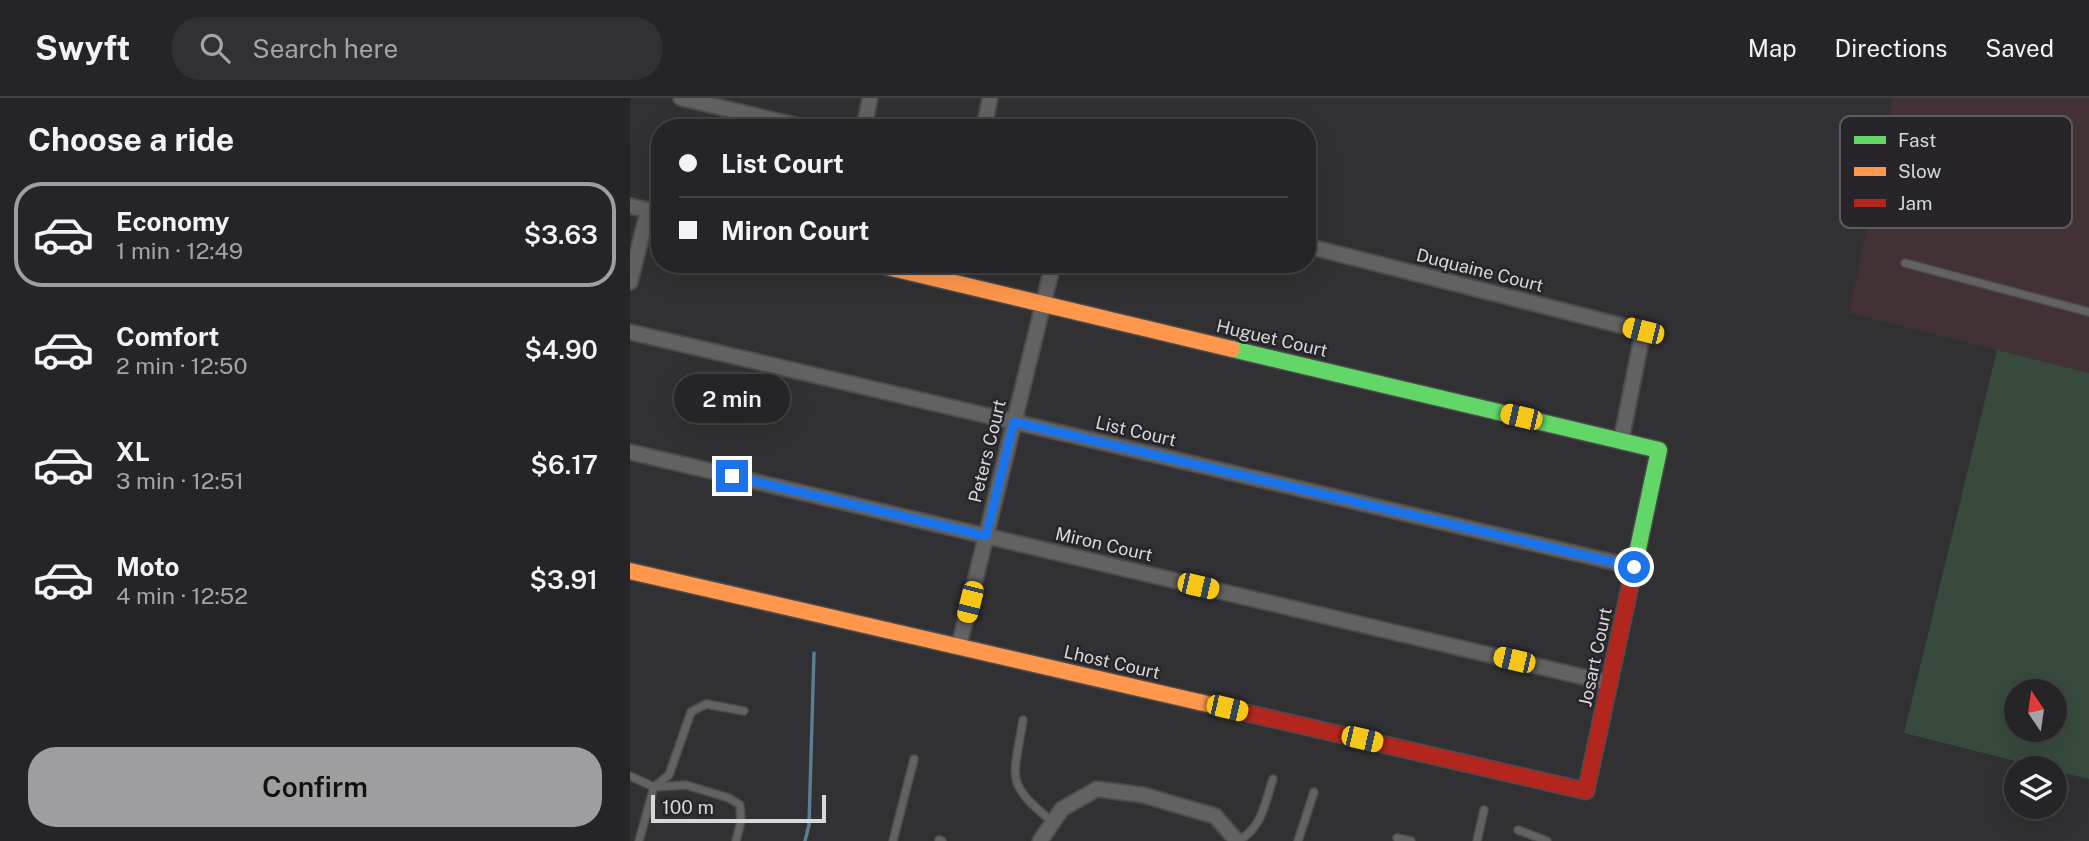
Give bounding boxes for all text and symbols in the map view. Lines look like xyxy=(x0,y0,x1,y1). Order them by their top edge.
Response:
search box xyxy=(172,17,662,80)
text: Swyft xyxy=(35,29,130,67)
icon: search xyxy=(196,29,234,67)
text: Search here xyxy=(252,33,398,64)
text: Map xyxy=(1748,34,1797,62)
text: Directions xyxy=(1835,34,1947,62)
text: Saved xyxy=(1985,34,2054,62)
legend xyxy=(1840,116,2072,228)
text: Choose a ride xyxy=(28,121,234,158)
text: Fast xyxy=(1898,129,1936,151)
text: List Court xyxy=(721,148,844,179)
text: Slow xyxy=(1898,160,1942,182)
text: Jam xyxy=(1898,192,1932,214)
icon: car xyxy=(32,203,95,266)
text: Economy xyxy=(116,206,229,237)
text: Miron Court xyxy=(721,215,869,246)
text: $3.63 xyxy=(524,219,598,250)
text: 1 min · 12:49 xyxy=(116,237,243,264)
street label: Duquaine Court xyxy=(1414,244,1546,296)
street label: Huguet Court xyxy=(1214,315,1330,361)
car xyxy=(1621,316,1666,346)
icon: car xyxy=(32,318,95,381)
text: Comfort xyxy=(116,321,219,352)
text: $4.90 xyxy=(524,334,598,365)
text: 2 min · 12:50 xyxy=(116,352,248,379)
callout: 2 min xyxy=(674,374,790,424)
text: 2 min xyxy=(702,385,762,412)
street label: Peters Court xyxy=(964,397,1010,505)
car xyxy=(1499,402,1544,432)
street label: List Court xyxy=(1094,412,1178,450)
icon: car xyxy=(32,433,95,496)
text: XL xyxy=(116,436,150,467)
text: $6.17 xyxy=(531,449,598,480)
route end xyxy=(716,460,748,492)
text: 3 min · 12:51 xyxy=(116,467,244,494)
street label: Miron Court xyxy=(1053,523,1155,565)
icon: car xyxy=(32,548,95,611)
text: Moto xyxy=(116,551,179,582)
route start xyxy=(1618,551,1650,583)
text: $3.91 xyxy=(530,564,598,595)
car xyxy=(1176,571,1221,601)
car xyxy=(955,579,986,625)
text: 4 min · 12:52 xyxy=(116,582,248,609)
street label: Josart Court xyxy=(1574,605,1616,709)
street label: Lhost Court xyxy=(1062,641,1162,683)
car xyxy=(1492,645,1537,675)
north arrow xyxy=(2004,679,2067,742)
map controls xyxy=(2004,679,2067,819)
car xyxy=(1205,693,1250,723)
car xyxy=(1340,724,1385,754)
button: Confirm xyxy=(28,747,602,827)
button: layers xyxy=(2004,756,2067,819)
scale bar xyxy=(651,792,826,824)
text: 100 m xyxy=(662,796,714,818)

